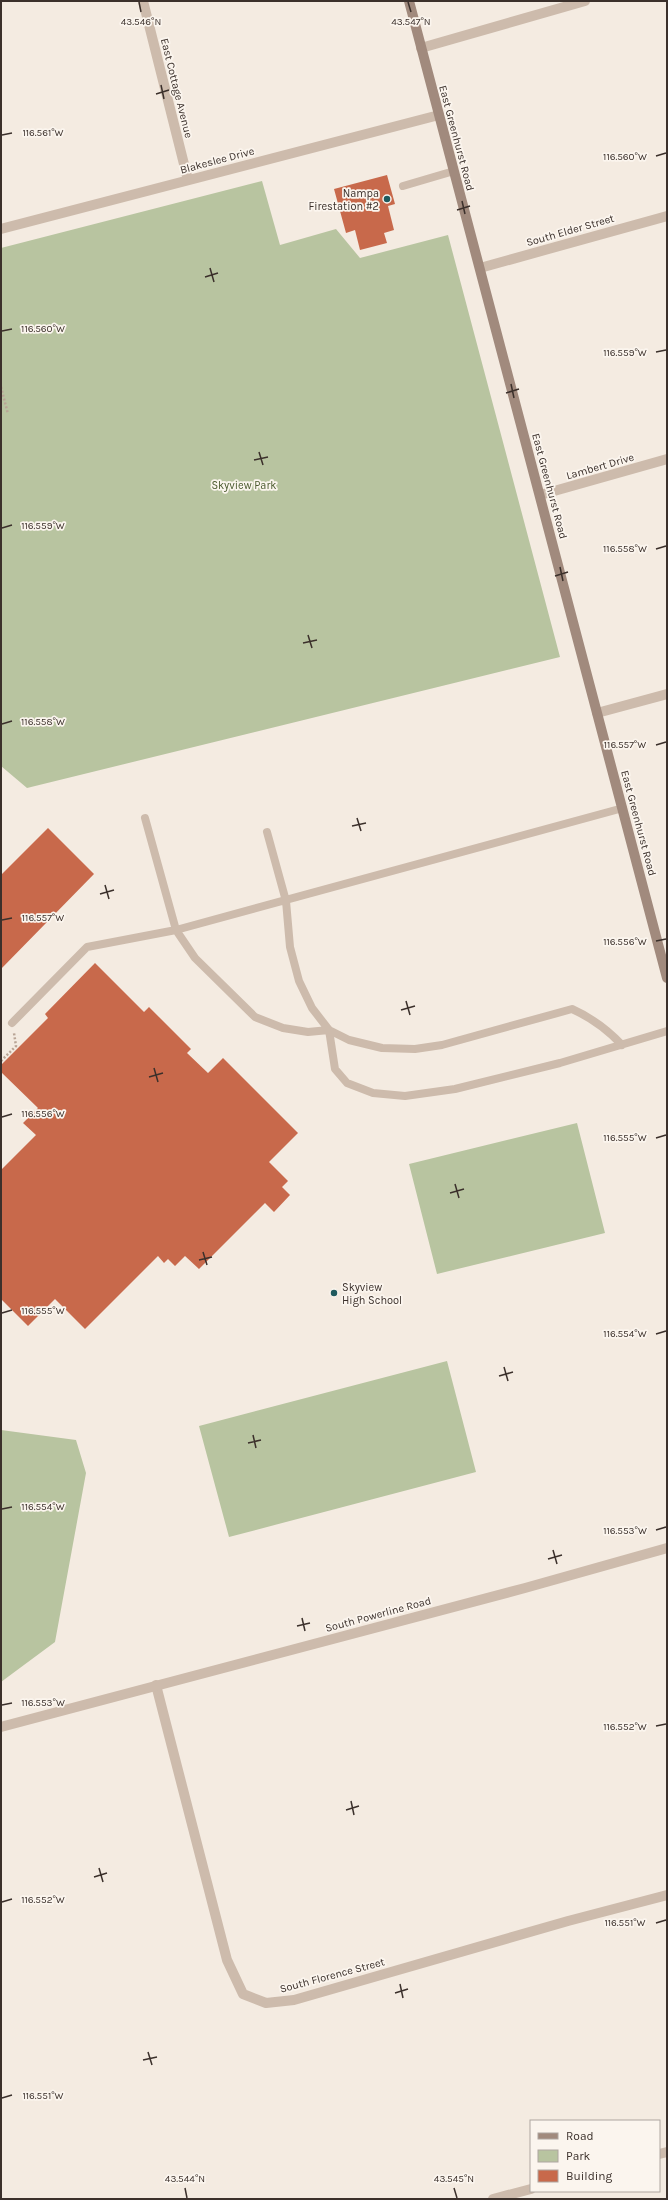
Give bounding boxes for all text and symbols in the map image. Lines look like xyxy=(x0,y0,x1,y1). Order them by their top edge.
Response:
text: 43.546°N xyxy=(121,16,161,28)
text: 43.547°N xyxy=(391,16,431,28)
street label: East Cottage Avenue xyxy=(158,37,195,140)
street label: East Greenhurst Road xyxy=(436,84,477,192)
text: 116.561°W xyxy=(22,127,64,139)
street label: Blakeslee Drive xyxy=(179,144,256,177)
text: 116.560°W xyxy=(603,151,647,163)
place label: Nampa Firestation #2 xyxy=(308,187,379,213)
marker: Nampa Firestation #2 xyxy=(382,194,392,204)
street label: South Elder Street xyxy=(525,212,616,249)
text: 116.560°W xyxy=(21,323,65,335)
text: 116.559°W xyxy=(603,347,647,359)
street label: East Greenhurst Road xyxy=(529,432,570,540)
street label: Lambert Drive xyxy=(565,450,636,482)
park label: Skyview Park xyxy=(211,479,277,492)
text: 116.559°W xyxy=(21,520,65,532)
text: 116.558°W xyxy=(603,543,647,555)
text: 116.558°W xyxy=(21,716,65,728)
text: 116.557°W xyxy=(604,739,646,751)
street label: East Greenhurst Road xyxy=(618,769,659,877)
text: 116.557°W xyxy=(22,912,64,924)
text: 116.556°W xyxy=(603,936,647,948)
text: 116.556°W xyxy=(21,1108,65,1120)
text: 116.555°W xyxy=(603,1132,647,1144)
place label: Skyview High School xyxy=(342,1281,402,1307)
marker: Skyview High School xyxy=(329,1288,339,1298)
text: 116.555°W xyxy=(21,1305,65,1317)
text: 116.554°W xyxy=(603,1328,647,1340)
text: 116.554°W xyxy=(21,1501,65,1513)
text: 116.553°W xyxy=(603,1525,647,1537)
street label: South Powerline Road xyxy=(324,1594,432,1635)
text: 116.553°W xyxy=(21,1697,65,1709)
text: 116.552°W xyxy=(603,1721,647,1733)
text: 116.552°W xyxy=(21,1894,65,1906)
text: 116.551°W xyxy=(604,1917,646,1929)
street label: South Florence Street xyxy=(278,1955,386,1996)
text: 116.551°W xyxy=(22,2090,64,2102)
legend xyxy=(530,2120,660,2192)
text: Road xyxy=(566,2129,594,2143)
text: Park xyxy=(566,2149,591,2163)
text: Building xyxy=(566,2169,613,2183)
text: 43.544°N xyxy=(165,2173,205,2185)
text: 43.545°N xyxy=(434,2173,474,2185)

